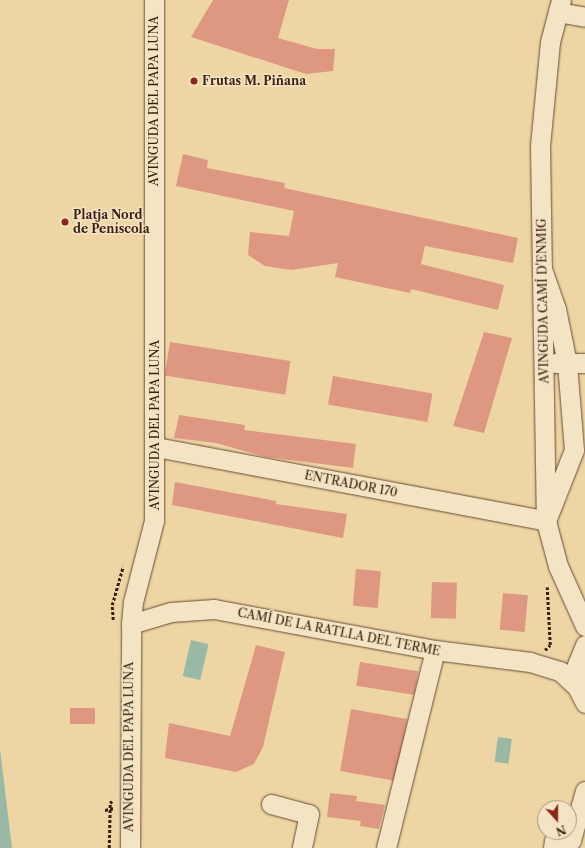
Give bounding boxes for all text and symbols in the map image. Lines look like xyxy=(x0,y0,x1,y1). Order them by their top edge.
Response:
street label: AVINGUDA DEL PAPA LUNA xyxy=(147,15,161,187)
place label: Frutas M. Piñana xyxy=(202,74,306,88)
marker: Frutas M. Piñana xyxy=(189,76,199,86)
place label: Platja Nord de Peníscola xyxy=(73,208,150,236)
marker: Platja Nord de Peníscola xyxy=(60,217,70,227)
street label: AVINGUDA CAMÍ D'ENMIG xyxy=(534,218,552,384)
street label: AVINGUDA DEL PAPA LUNA xyxy=(148,339,162,511)
street label: ENTRADOR 170 xyxy=(303,468,399,500)
street label: CAMÍ DE LA RATLLA DEL TERME xyxy=(236,605,442,659)
street label: AVINGUDA DEL PAPA LUNA xyxy=(122,661,136,833)
north arrow xyxy=(537,800,577,840)
text: N xyxy=(554,822,568,839)

